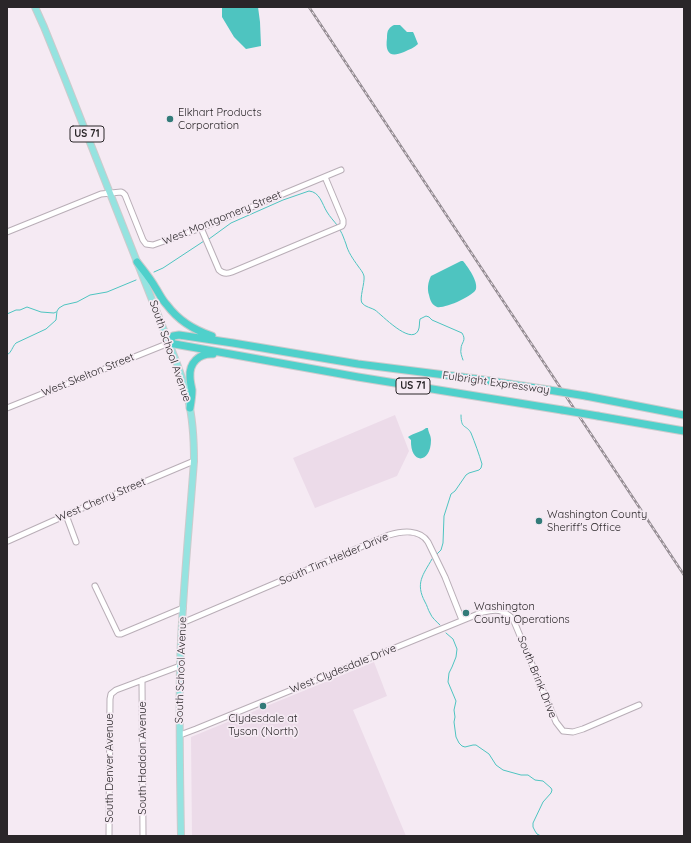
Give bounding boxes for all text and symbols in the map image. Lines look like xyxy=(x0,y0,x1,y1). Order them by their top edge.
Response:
place label: Elkhart Products Corporation xyxy=(178,106,262,132)
marker: Elkhart Products Corporation xyxy=(165,114,175,124)
road number: US 71 xyxy=(70,126,104,142)
street label: West Montgomery Street xyxy=(160,188,284,248)
street label: South School Avenue xyxy=(146,298,194,404)
street label: West Skelton Street xyxy=(40,350,136,400)
street label: Fulbright Expressway xyxy=(442,369,550,397)
road number: US 71 xyxy=(396,378,430,394)
street label: West Cherry Street xyxy=(54,475,148,525)
place label: Washington County Sheriff's Office xyxy=(547,508,647,534)
marker: Washington County Sheriff's Office xyxy=(534,516,544,526)
street label: South Tim Helder Drive xyxy=(277,530,391,588)
place label: Washington County Operations xyxy=(474,600,570,626)
marker: Washington County Operations xyxy=(461,608,471,618)
street label: South School Avenue xyxy=(173,616,189,724)
street label: South Brink Drive xyxy=(514,634,560,720)
street label: West Clydesdale Drive xyxy=(288,642,398,696)
street label: South Haddon Avenue xyxy=(136,701,150,815)
marker: Clydesdale at Tyson (North) xyxy=(258,701,268,711)
place label: Clydesdale at Tyson (North) xyxy=(228,712,298,738)
street label: South Denver Avenue xyxy=(103,713,117,823)

